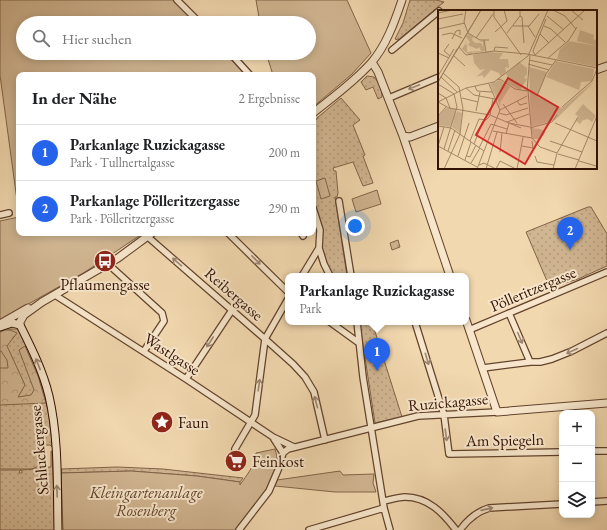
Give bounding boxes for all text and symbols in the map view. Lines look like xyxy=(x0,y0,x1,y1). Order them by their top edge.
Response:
inset map xyxy=(438,10,597,169)
search box xyxy=(16,16,316,60)
icon: search xyxy=(30,27,52,49)
text: Hier suchen xyxy=(62,29,132,48)
one-way arrow xyxy=(408,84,420,92)
text: In der Nähe xyxy=(32,87,117,109)
text: 2 Ergebnisse xyxy=(239,90,300,107)
text: Parkanlage Ruzickagasse xyxy=(70,135,225,154)
text: 1 xyxy=(42,144,48,161)
text: 200 m xyxy=(269,144,300,161)
text: Park · Tullnertalgasse xyxy=(70,154,175,171)
text: Parkanlage Pölleritzergasse xyxy=(70,191,240,210)
text: 2 xyxy=(42,200,48,217)
text: 290 m xyxy=(269,200,300,217)
text: Park · Pölleritzergasse xyxy=(70,210,174,227)
your location xyxy=(345,216,365,236)
pin: 2 xyxy=(557,217,583,250)
bus stop icon: Pflaumengasse xyxy=(92,248,118,274)
one-way arrow xyxy=(251,255,261,265)
one-way arrow xyxy=(172,257,182,266)
street label: Pölleritzergasse xyxy=(487,261,579,317)
street label: Reibergasse xyxy=(200,263,268,325)
popup xyxy=(285,273,469,325)
place label: Pflaumengasse xyxy=(60,274,150,295)
text: Parkanlage Ruzickagasse xyxy=(299,281,455,300)
text: Park xyxy=(299,300,322,317)
street label: Wastlgasse xyxy=(140,328,204,380)
one-way arrow xyxy=(516,331,524,343)
one-way arrow xyxy=(206,336,214,348)
pin: 1 xyxy=(364,338,390,371)
one-way arrow xyxy=(567,348,579,355)
one-way arrow xyxy=(423,353,431,365)
one-way arrow xyxy=(33,358,41,370)
one-way arrow xyxy=(255,379,263,392)
street label: Ruzickagasse xyxy=(407,388,489,416)
one-way arrow xyxy=(312,396,320,409)
street label: Schluckergasse xyxy=(25,404,53,496)
place icon: Faun xyxy=(149,409,175,435)
map controls xyxy=(559,410,595,518)
button: + xyxy=(559,410,595,446)
place label: Faun xyxy=(178,412,210,433)
one-way arrow xyxy=(442,428,450,441)
street label: Am Spiegeln xyxy=(465,429,545,451)
button: − xyxy=(559,446,595,482)
supermarket icon: Feinkost xyxy=(223,448,249,474)
place label: Feinkost xyxy=(252,451,304,472)
park label: Kleingartenanlage Rosenberg xyxy=(89,482,203,521)
button: layers xyxy=(559,482,595,518)
one-way arrow xyxy=(53,485,61,498)
one-way arrow xyxy=(480,505,493,512)

